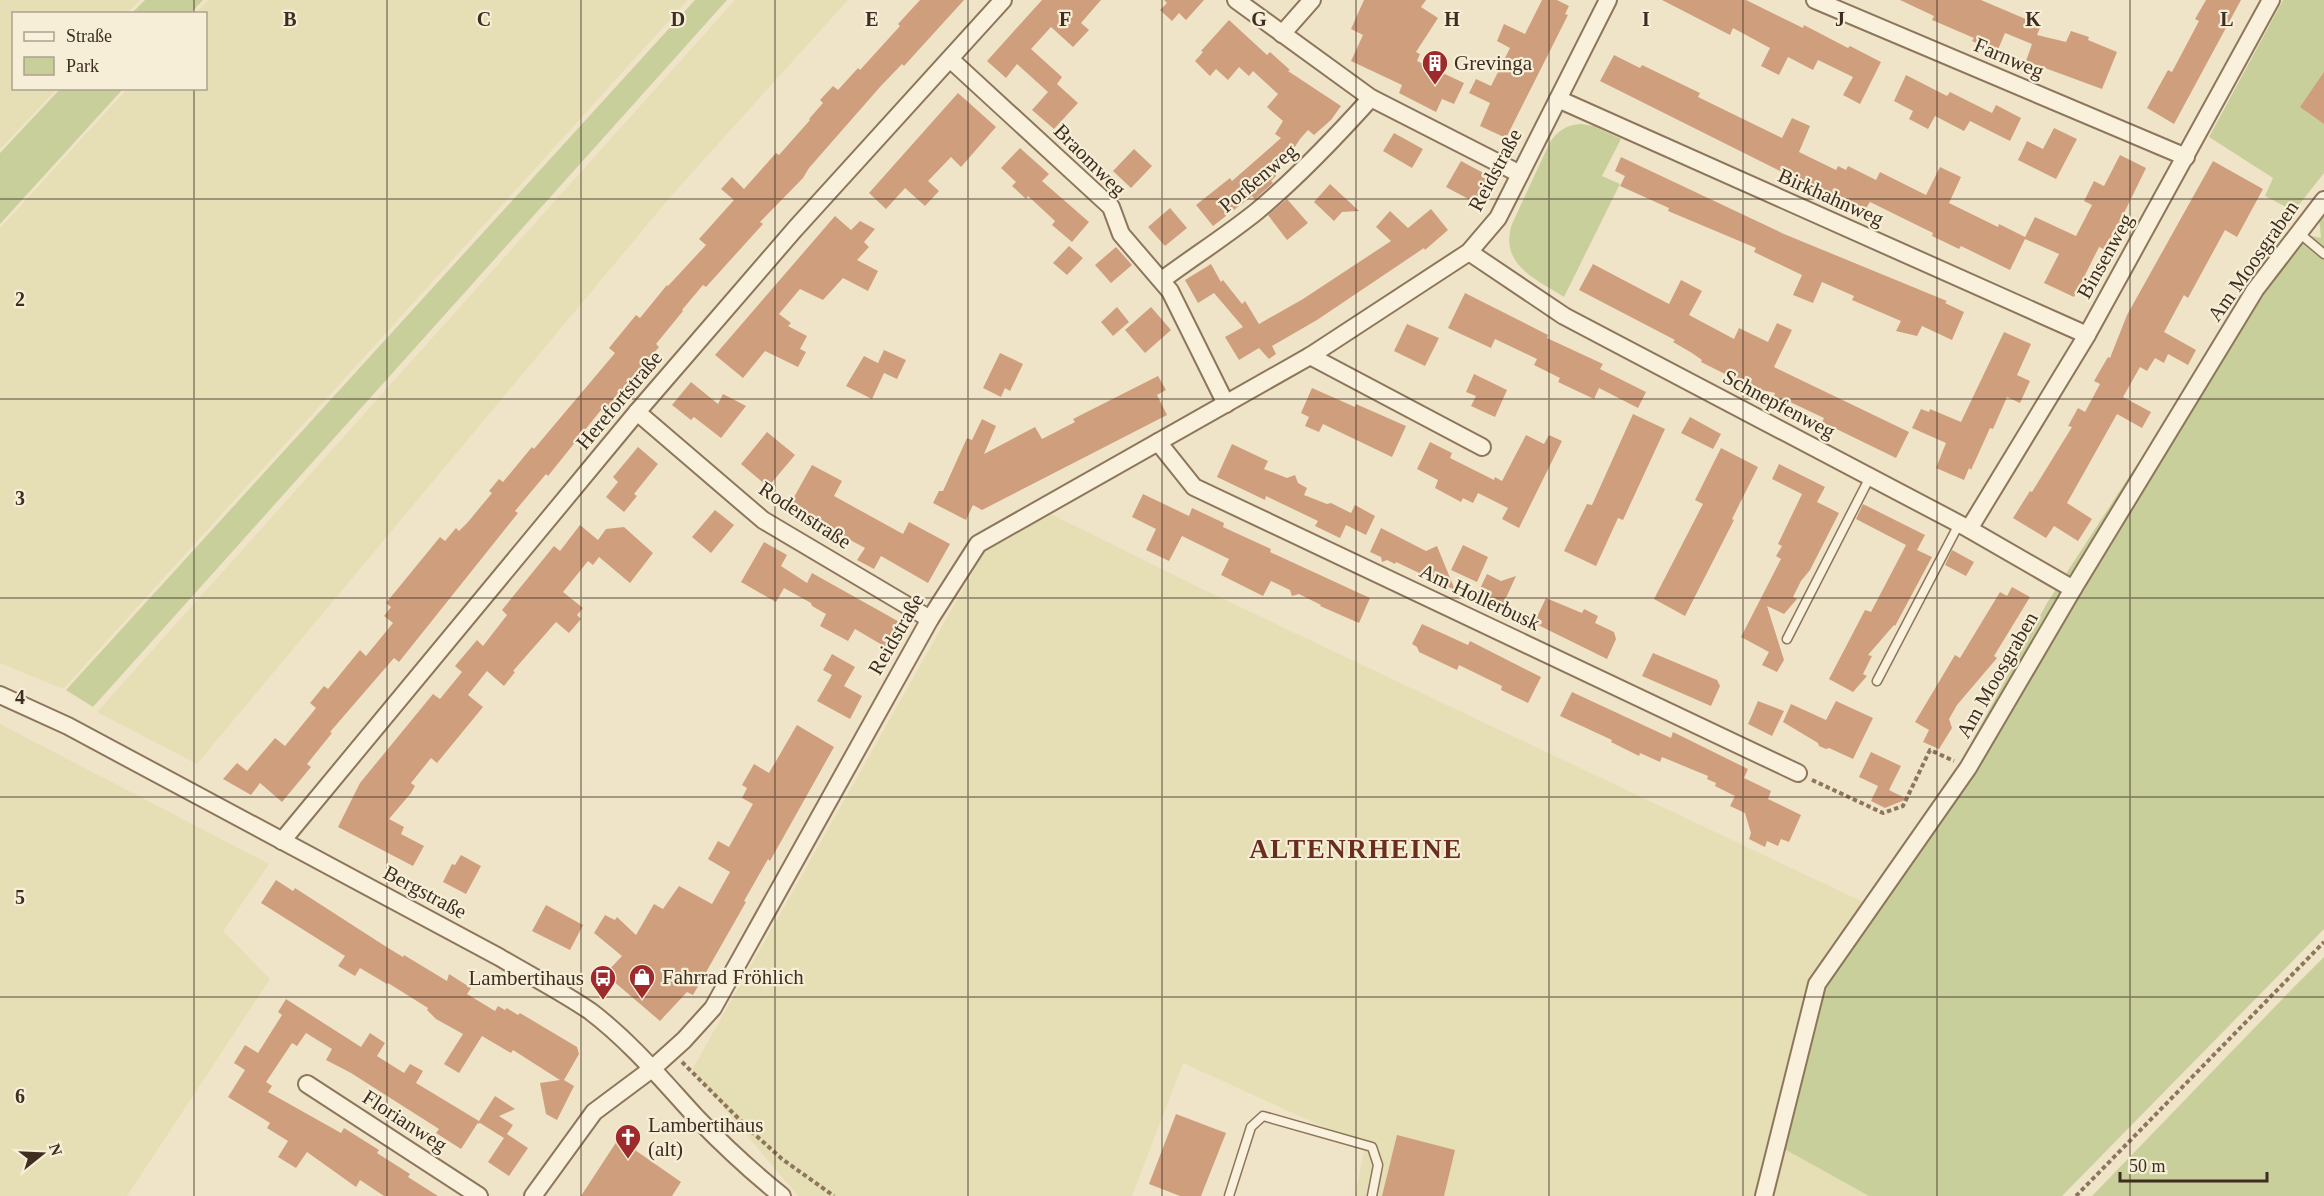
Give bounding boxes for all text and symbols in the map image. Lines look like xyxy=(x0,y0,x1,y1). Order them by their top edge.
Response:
text: B xyxy=(283,8,297,30)
text: C xyxy=(477,8,491,30)
text: D xyxy=(671,8,685,30)
text: E xyxy=(865,8,879,30)
text: F xyxy=(1059,8,1071,30)
text: G xyxy=(1251,8,1267,30)
text: H xyxy=(1444,8,1460,30)
text: I xyxy=(1642,8,1650,30)
text: J xyxy=(1835,8,1845,30)
text: K xyxy=(2025,8,2041,30)
text: L xyxy=(2220,8,2234,30)
legend xyxy=(12,12,207,90)
text: Straße xyxy=(66,26,112,46)
street label: Farnweg xyxy=(1970,33,2048,84)
building icon: Grevinga xyxy=(1420,48,1450,86)
place label: Grevinga xyxy=(1454,51,1533,75)
text: Park xyxy=(66,56,99,76)
street label: Braomweg xyxy=(1049,119,1131,201)
street label: Reidstraße xyxy=(1463,125,1527,215)
street label: Porßenweg xyxy=(1214,138,1302,218)
street label: Birkhahnweg xyxy=(1774,163,1888,231)
street label: Am Moosgraben xyxy=(2203,196,2304,326)
street label: Binsenweg xyxy=(2072,209,2138,303)
text: 2 xyxy=(15,288,25,310)
street label: Herefortstraße xyxy=(571,346,667,454)
street label: Schnepfenweg xyxy=(1719,364,1840,444)
street label: Rodenstraße xyxy=(754,476,856,554)
text: 3 xyxy=(15,487,25,509)
street label: Am Hollerbusk xyxy=(1416,559,1544,636)
street label: Reidstraße xyxy=(863,589,929,679)
street label: Am Moosgraben xyxy=(1951,607,2043,742)
text: 4 xyxy=(15,686,25,708)
district label: ALTENRHEINE xyxy=(1249,834,1463,864)
street label: Bergstraße xyxy=(379,860,471,924)
text: 5 xyxy=(15,886,25,908)
shop icon: Fahrrad Fröhlich xyxy=(627,962,657,1000)
bus stop icon: Lambertihaus xyxy=(588,963,618,1001)
place label: Fahrrad Fröhlich xyxy=(662,965,804,989)
place label: Lambertihaus xyxy=(469,966,584,990)
text: 6 xyxy=(15,1085,25,1107)
street label: Florianweg xyxy=(358,1085,452,1157)
place label: Lambertihaus (alt) xyxy=(648,1113,763,1161)
church icon: Lambertihaus (alt) xyxy=(613,1122,643,1160)
north arrow xyxy=(12,1124,72,1184)
text: N xyxy=(46,1141,66,1158)
scale bar xyxy=(2120,1145,2267,1183)
text: 50 m xyxy=(2129,1156,2166,1176)

